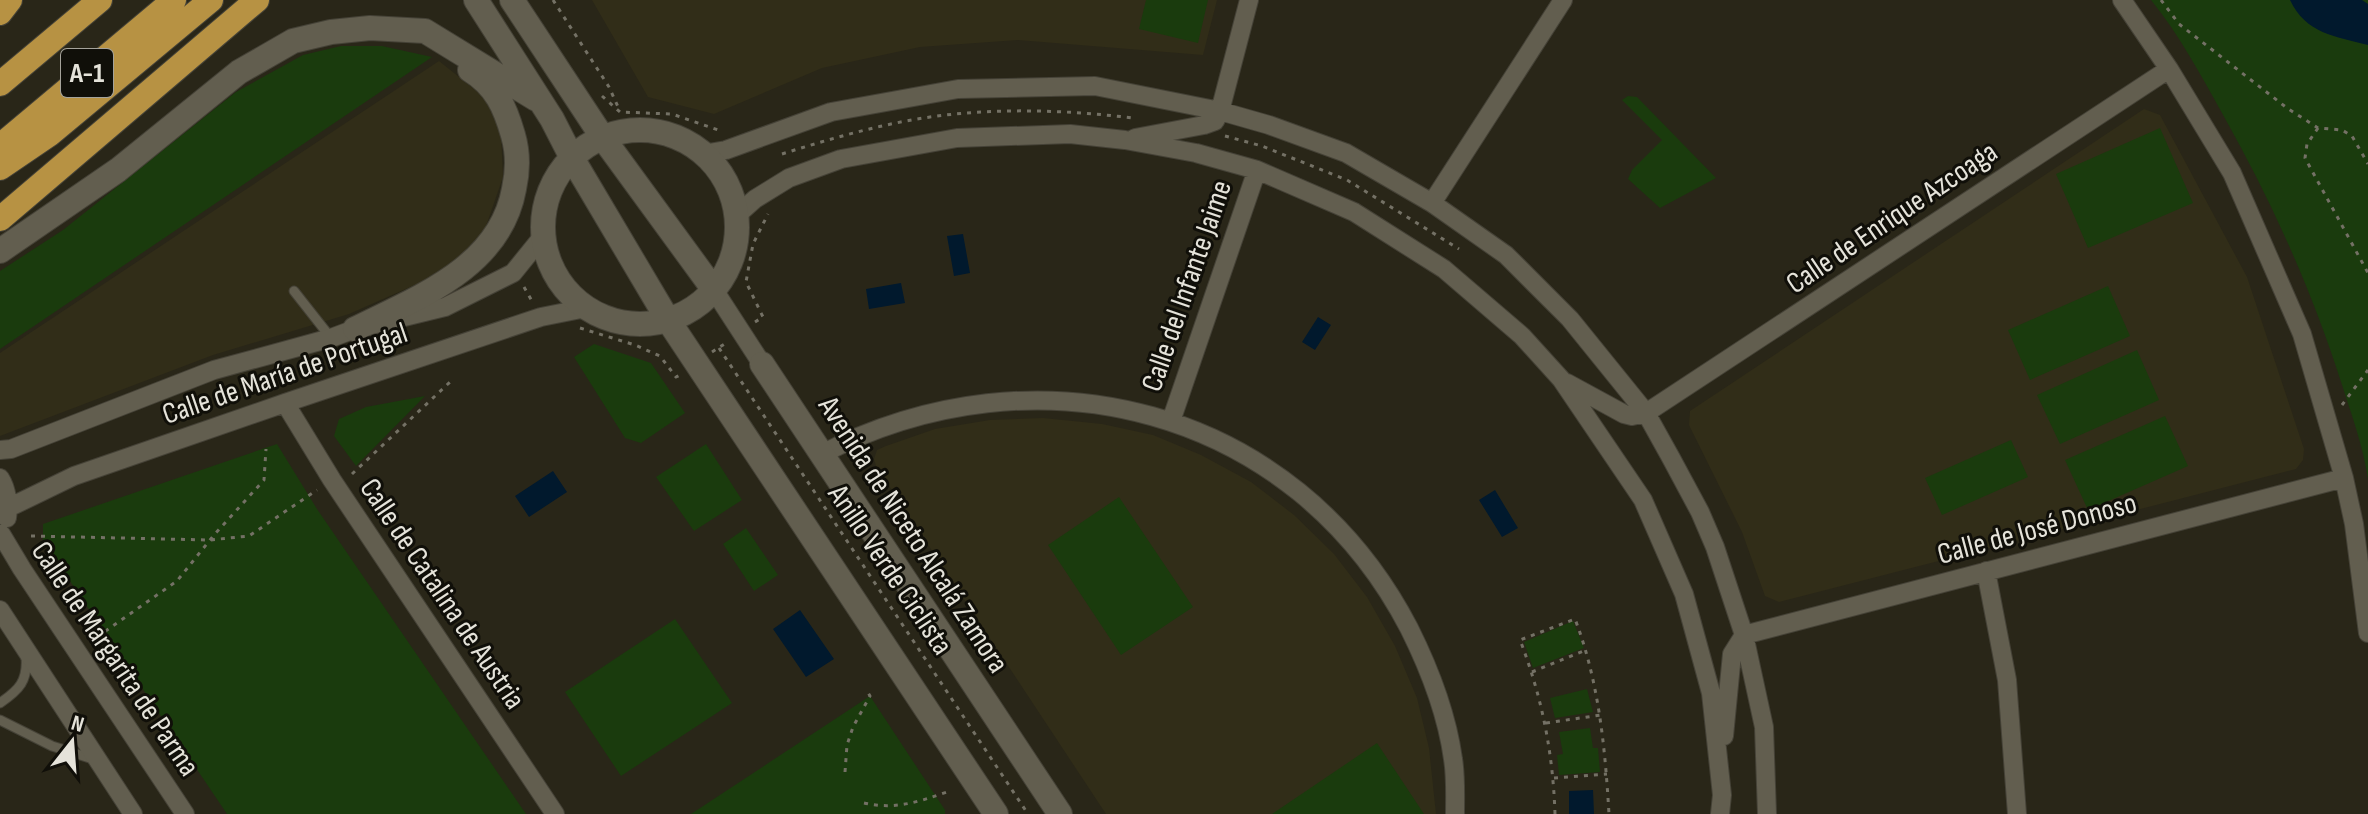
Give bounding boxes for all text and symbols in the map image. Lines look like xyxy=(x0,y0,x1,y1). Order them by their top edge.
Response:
road number: A-1 xyxy=(61,49,113,97)
street label: Calle de Enrique Azcoaga xyxy=(1780,134,2004,302)
street label: Calle del Infante Jaime xyxy=(1134,176,1240,396)
street label: Calle de María de Portugal xyxy=(158,315,412,433)
street label: Avenida de Niceto Alcalá Zamora xyxy=(810,389,1016,680)
street label: Calle de Catalina de Austria xyxy=(351,472,533,716)
street label: Anillo Verde Ciclista xyxy=(819,477,960,662)
street label: Calle de José Donoso xyxy=(1933,485,2141,573)
street label: Calle de Margarita de Parma xyxy=(23,535,207,783)
north arrow xyxy=(32,702,112,782)
text: N xyxy=(68,710,87,739)

